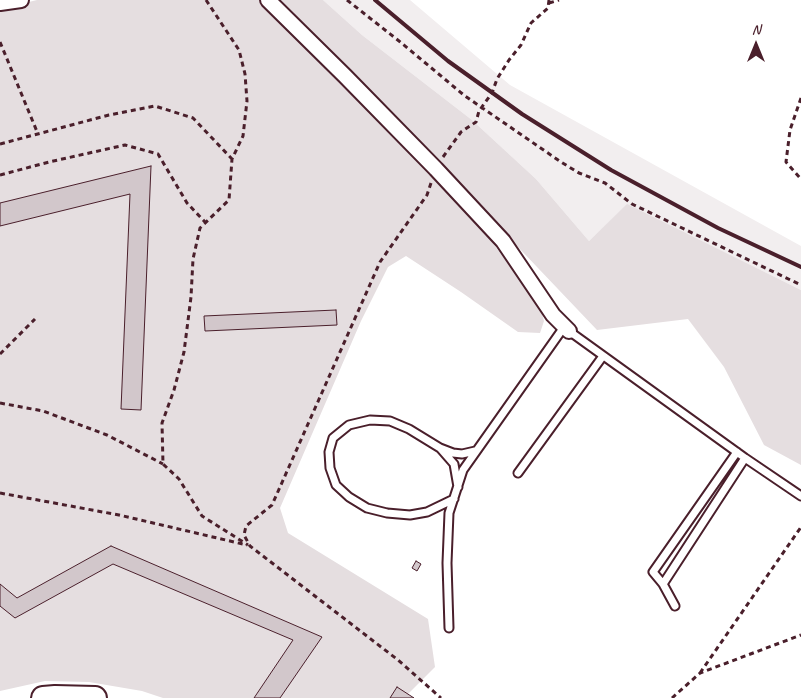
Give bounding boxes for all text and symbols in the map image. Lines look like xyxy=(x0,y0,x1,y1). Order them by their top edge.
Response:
north arrow xyxy=(731,20,781,70)
text: N xyxy=(752,21,760,38)

